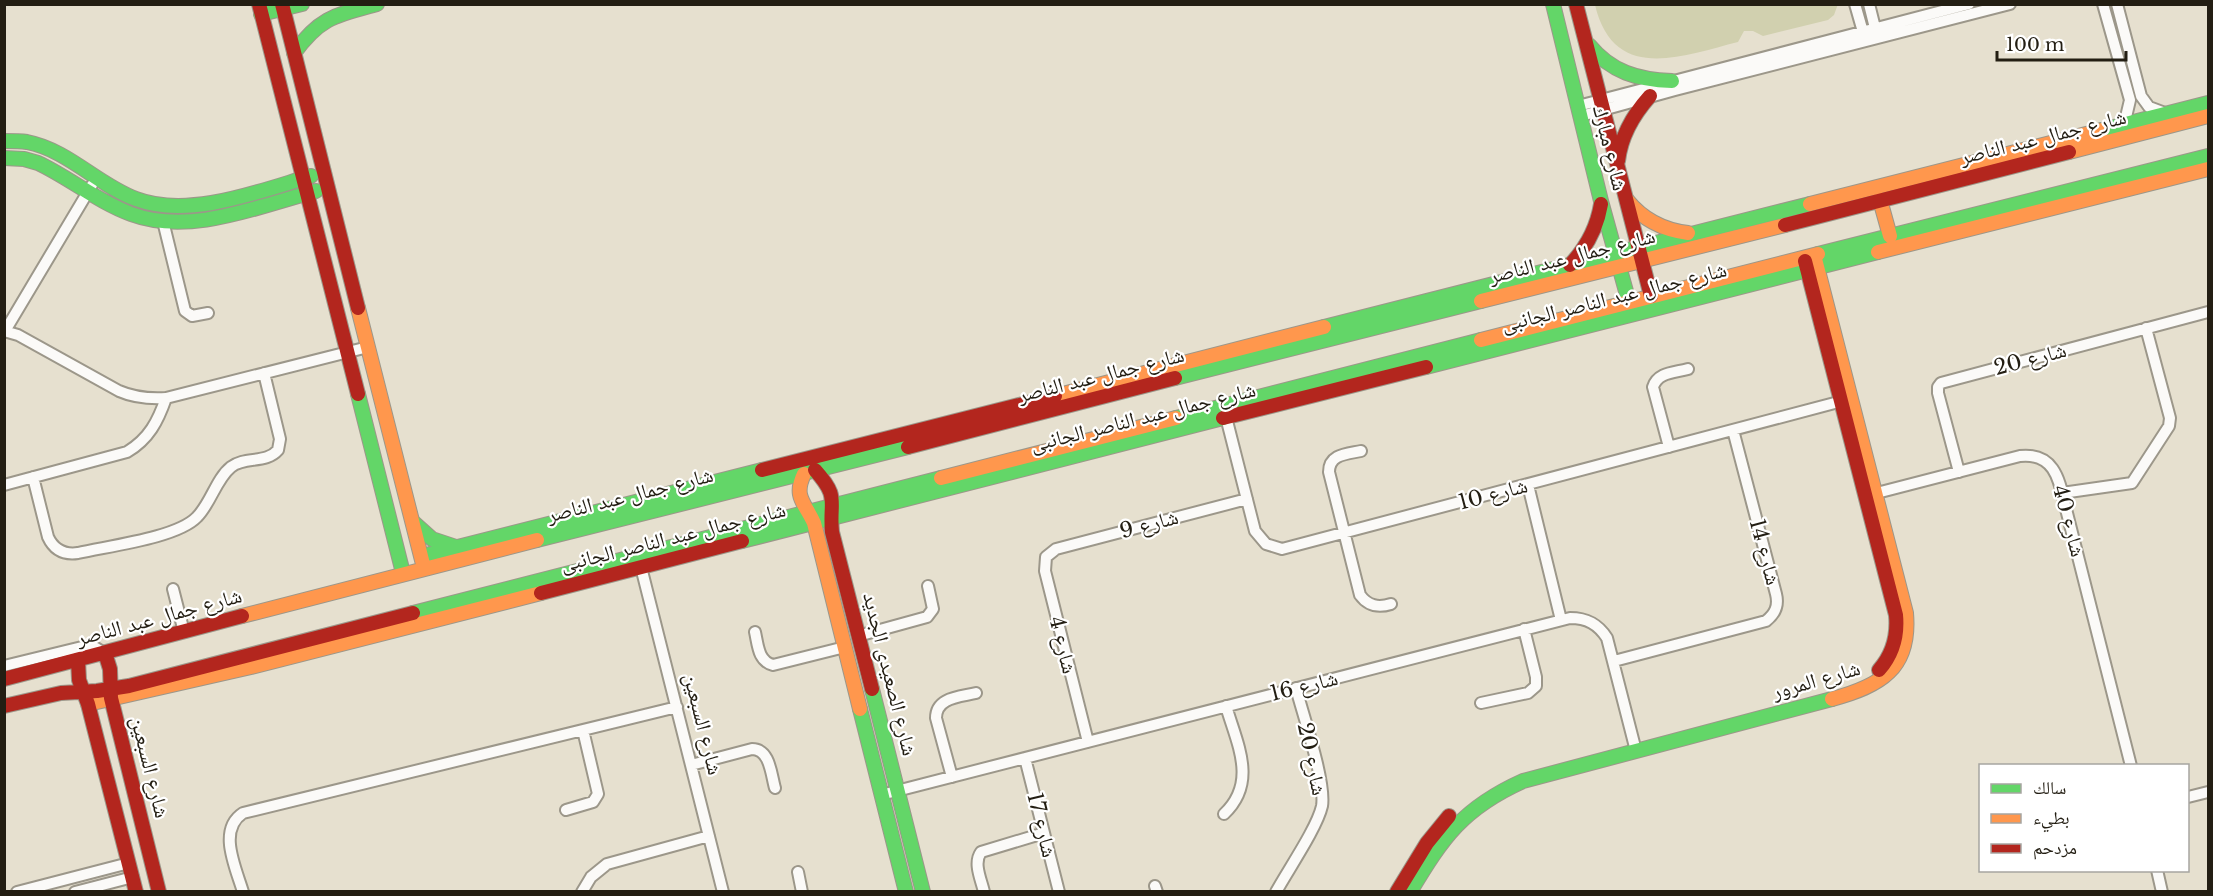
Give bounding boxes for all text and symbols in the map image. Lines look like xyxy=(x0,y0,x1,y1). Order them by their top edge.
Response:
scale bar xyxy=(1997,24,2126,62)
text: 100 m xyxy=(2006,34,2064,56)
street label: شارع مبارك xyxy=(1587,103,1633,193)
street label: شارع جمال عبد الناصر xyxy=(1956,104,2129,170)
street label: شارع جمال عبد الناصر xyxy=(1485,223,1658,289)
street label: شارع جمال عبد الناصر الجانبى xyxy=(1499,256,1729,338)
street label: شارع 20 xyxy=(1991,337,2069,381)
street label: شارع جمال عبد الناصر xyxy=(1014,342,1187,408)
street label: شارع جمال عبد الناصر الجانبى xyxy=(1028,376,1258,458)
street label: شارع جمال عبد الناصر xyxy=(543,462,716,528)
street label: شارع 10 xyxy=(1456,472,1530,516)
street label: شارع 40 xyxy=(2047,482,2091,560)
street label: شارع جمال عبد الناصر الجانبى xyxy=(558,496,788,578)
street label: شارع 9 xyxy=(1117,504,1181,544)
street label: شارع 14 xyxy=(1744,516,1786,588)
street label: شارع جمال عبد الناصر xyxy=(72,582,245,652)
street label: شارع الصعيدى الجديد xyxy=(857,590,923,758)
street label: شارع 4 xyxy=(1043,614,1083,676)
street label: شارع المرور xyxy=(1768,655,1863,705)
street label: شارع 16 xyxy=(1267,665,1341,707)
street label: شارع السبعين xyxy=(678,670,728,778)
street label: شارع السبعين xyxy=(125,713,175,821)
street label: شارع 20 xyxy=(1292,720,1332,798)
legend xyxy=(1979,764,2189,872)
text: سالك xyxy=(2033,777,2066,799)
street label: شارع 17 xyxy=(1021,790,1063,860)
text: بطيء xyxy=(2033,807,2070,833)
text: مزدحم xyxy=(2033,837,2077,860)

